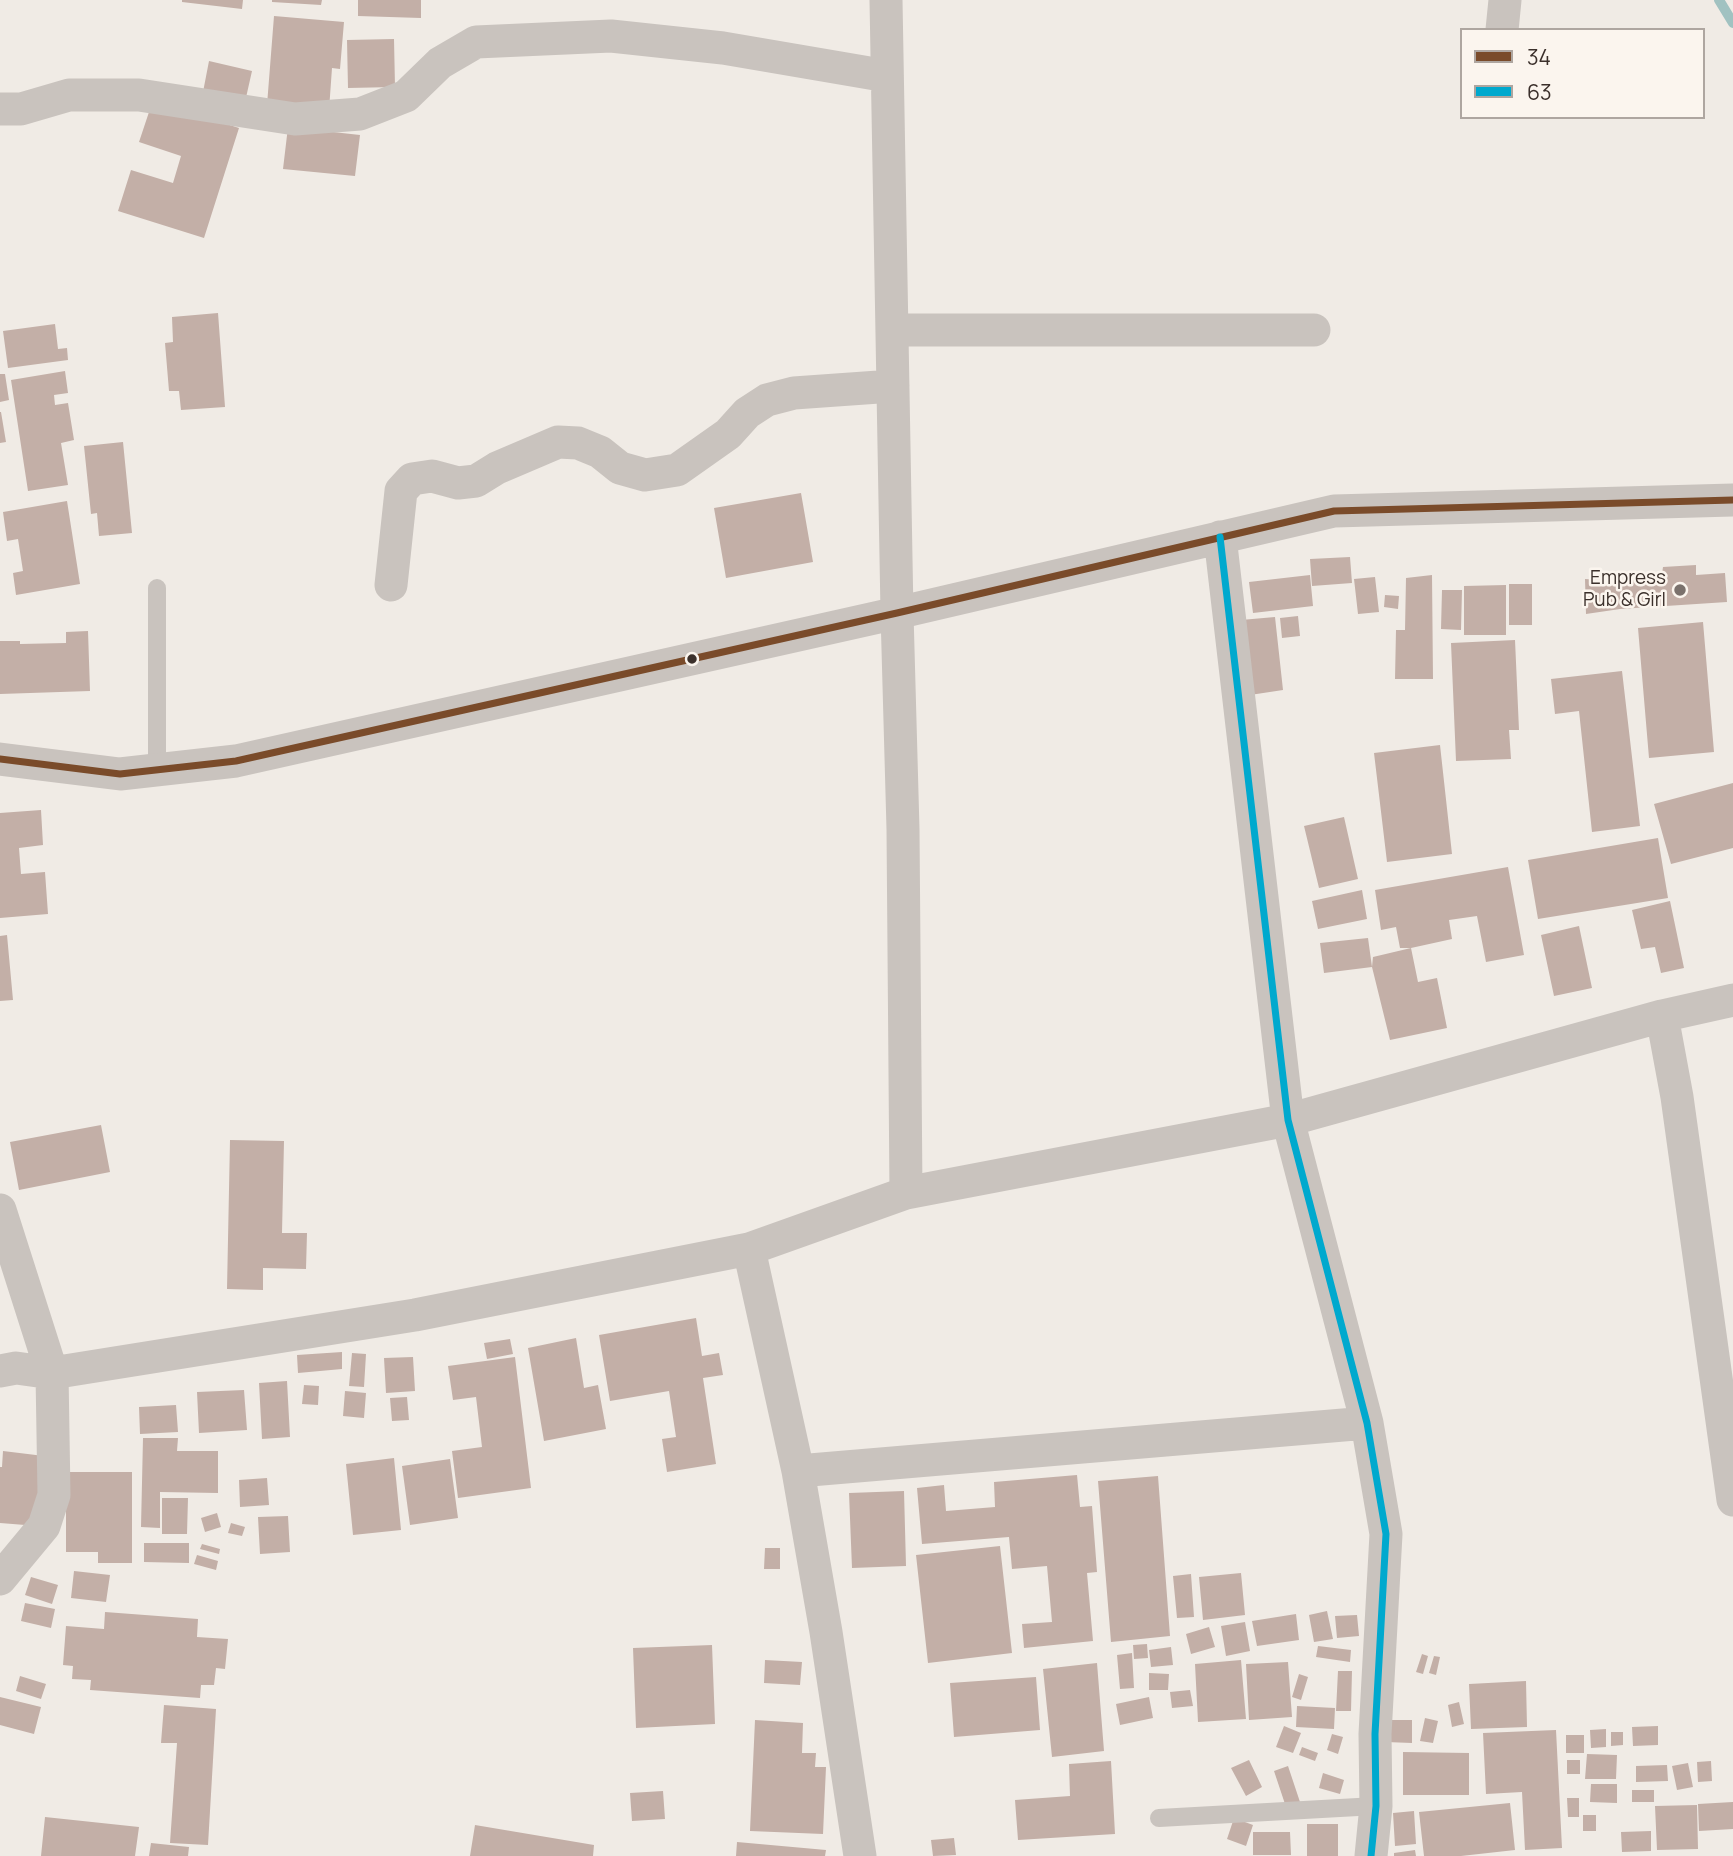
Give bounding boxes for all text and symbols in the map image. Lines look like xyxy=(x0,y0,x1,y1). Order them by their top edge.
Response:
legend xyxy=(1460,28,1705,119)
text: 34 xyxy=(1527,43,1551,71)
text: 63 xyxy=(1527,78,1552,106)
place label: Empress Pub & Girl xyxy=(1583,568,1666,612)
marker: Empress Pub & Girl xyxy=(1672,582,1688,598)
unlabelled marker xyxy=(685,652,699,666)

